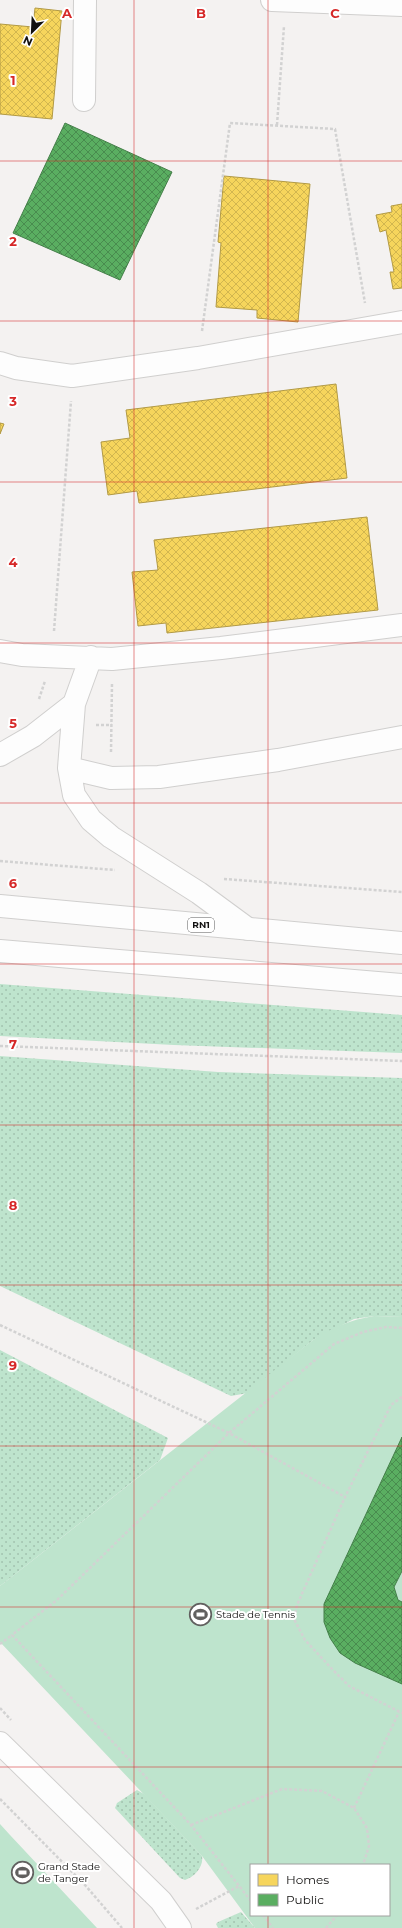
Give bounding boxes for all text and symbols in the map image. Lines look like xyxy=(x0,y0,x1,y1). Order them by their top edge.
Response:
text: A xyxy=(61,5,73,21)
text: B xyxy=(196,5,206,21)
text: C xyxy=(330,5,340,21)
north arrow xyxy=(12,12,52,52)
text: N xyxy=(21,33,35,49)
text: 1 xyxy=(10,72,16,88)
text: 2 xyxy=(9,233,17,249)
text: 3 xyxy=(8,393,17,409)
text: 4 xyxy=(9,554,18,570)
text: 5 xyxy=(9,715,17,731)
text: 6 xyxy=(9,875,18,891)
road number: RN1 xyxy=(188,918,214,932)
text: 7 xyxy=(9,1036,17,1052)
text: 8 xyxy=(9,1197,18,1213)
text: 9 xyxy=(9,1357,17,1373)
sports icon: Stade de Tennis xyxy=(188,1601,214,1627)
place label: Stade de Tennis xyxy=(216,1608,295,1621)
sports icon: Grand Stade de Tanger xyxy=(9,1859,35,1885)
place label: Grand Stade de Tanger xyxy=(38,1860,100,1885)
legend xyxy=(250,1864,390,1916)
text: Homes xyxy=(286,1872,329,1887)
text: Public xyxy=(286,1892,324,1907)

